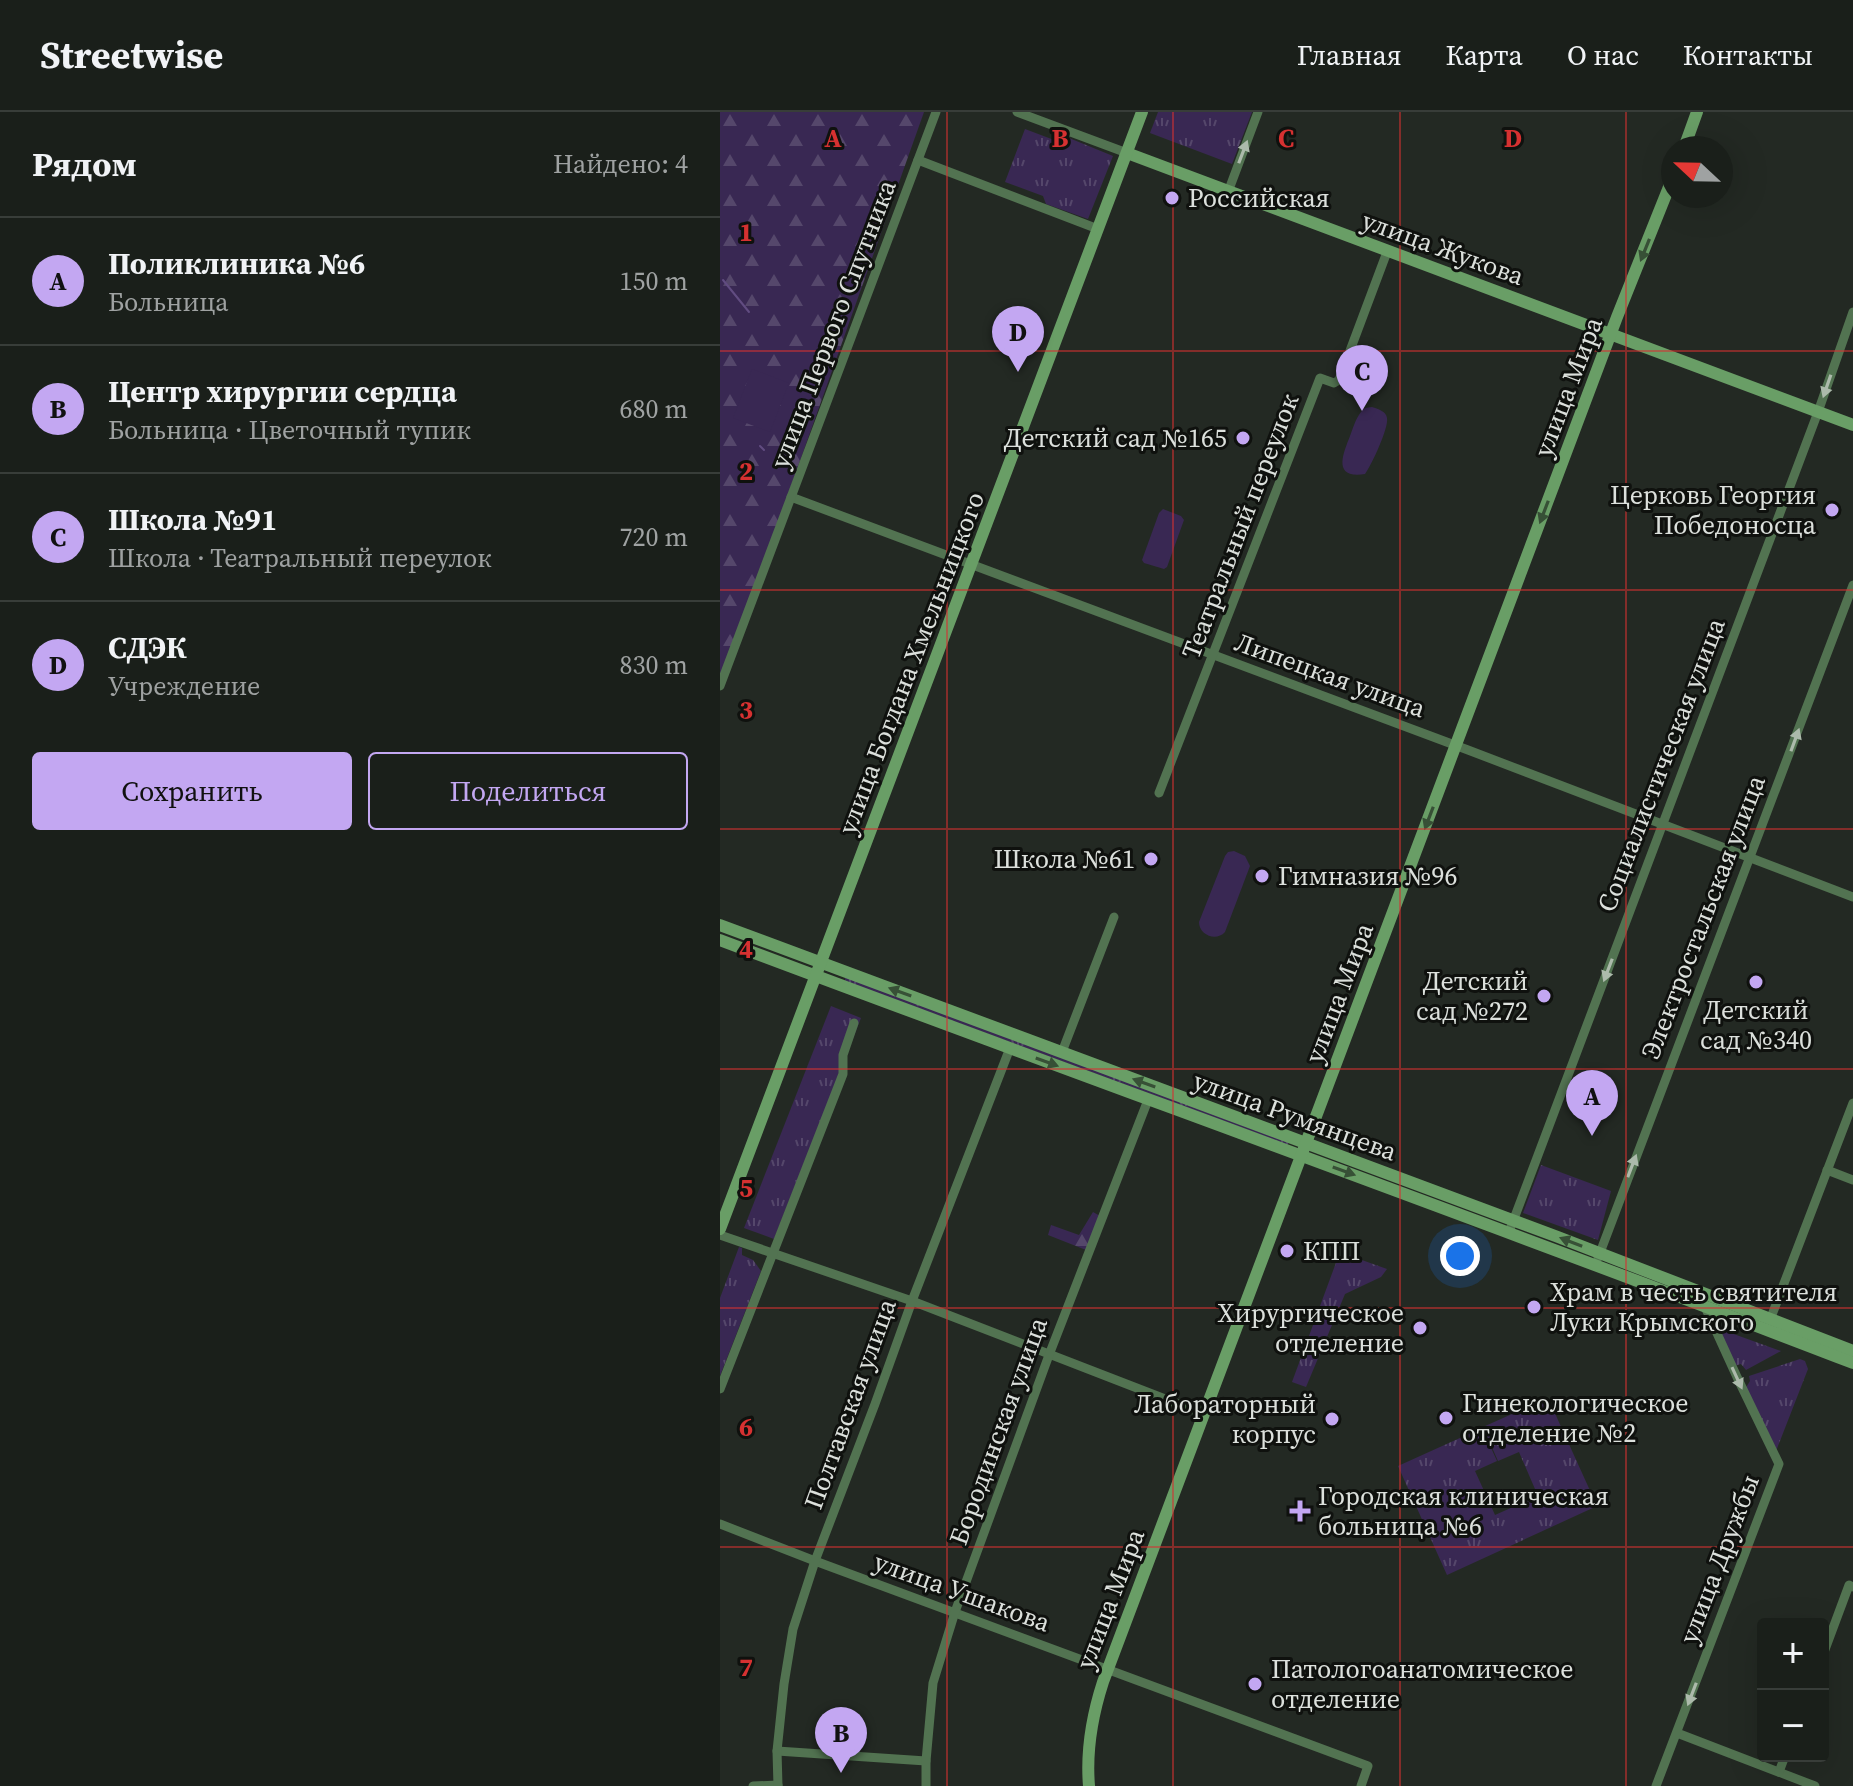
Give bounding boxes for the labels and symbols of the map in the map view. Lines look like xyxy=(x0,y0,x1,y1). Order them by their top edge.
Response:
text: A xyxy=(824,120,842,156)
text: B xyxy=(1052,120,1069,156)
text: C xyxy=(1278,120,1294,156)
text: D xyxy=(1504,120,1522,156)
north arrow xyxy=(1661,136,1733,208)
one-way arrow xyxy=(1237,140,1250,164)
street label: улица Первого Спутника xyxy=(761,174,905,473)
place label: Российская xyxy=(1188,180,1330,216)
marker: Российская xyxy=(1163,189,1181,207)
street label: улица Жукова xyxy=(1357,202,1530,294)
text: 1 xyxy=(739,214,753,250)
one-way arrow xyxy=(1638,238,1651,262)
pin: D xyxy=(992,306,1044,372)
street label: улица Мира xyxy=(1525,311,1612,462)
pin: C xyxy=(1336,345,1388,411)
one-way arrow xyxy=(1821,374,1833,398)
street label: Театральный переулок xyxy=(1173,388,1307,664)
place label: Детский сад №165 xyxy=(1004,420,1227,456)
marker: Детский сад №165 xyxy=(1234,429,1252,447)
text: 2 xyxy=(739,453,753,489)
place label: Церковь Георгия Победоносца xyxy=(1610,477,1817,543)
street label: улица Богдана Хмельницкого xyxy=(829,487,993,839)
one-way arrow xyxy=(1537,500,1550,524)
marker: Церковь Георгия Победоносца xyxy=(1823,501,1841,519)
street label: Социалистическая улица xyxy=(1588,612,1734,917)
street label: Липецкая улица xyxy=(1230,624,1431,726)
text: 3 xyxy=(739,692,753,728)
one-way arrow xyxy=(1789,727,1801,751)
street label: Электростальская улица xyxy=(1632,769,1774,1064)
one-way arrow xyxy=(1422,806,1435,830)
place label: Школа №61 xyxy=(994,841,1135,877)
marker: Школа №61 xyxy=(1142,850,1160,868)
place label: Гимназия №96 xyxy=(1278,858,1458,894)
marker: Гимназия №96 xyxy=(1253,867,1271,885)
street label: улица Мира xyxy=(1296,917,1383,1068)
text: 4 xyxy=(739,931,753,967)
one-way arrow xyxy=(1601,958,1614,982)
place label: Детский сад №272 xyxy=(1416,963,1528,1029)
marker: Детский сад №340 xyxy=(1747,973,1765,991)
one-way arrow xyxy=(888,985,912,998)
marker: Детский сад №272 xyxy=(1535,987,1553,1005)
place label: Детский сад №340 xyxy=(1700,992,1812,1058)
one-way arrow xyxy=(1035,1056,1059,1069)
street label: улица Румянцева xyxy=(1188,1062,1402,1170)
pin: A xyxy=(1566,1070,1618,1136)
one-way arrow xyxy=(1132,1076,1156,1089)
one-way arrow xyxy=(1626,1154,1639,1178)
one-way arrow xyxy=(1332,1165,1356,1178)
text: 5 xyxy=(739,1170,753,1206)
place label: КПП xyxy=(1303,1233,1360,1269)
your location xyxy=(1440,1236,1480,1276)
one-way arrow xyxy=(1559,1236,1583,1249)
marker: КПП xyxy=(1278,1242,1296,1260)
place label: Храм в честь святителя Луки Крымского xyxy=(1550,1274,1837,1340)
street label: Полтавская улица xyxy=(795,1293,905,1514)
place label: Хирургическое отделение xyxy=(1217,1295,1404,1361)
marker: Храм в честь святителя Луки Крымского xyxy=(1525,1298,1543,1316)
street label: Бородинская улица xyxy=(940,1312,1056,1550)
marker: Хирургическое отделение xyxy=(1411,1319,1429,1337)
one-way arrow xyxy=(1730,1367,1744,1390)
place label: Гинекологическое отделение №2 xyxy=(1462,1385,1688,1451)
place label: Лабораторный корпус xyxy=(1134,1386,1316,1452)
text: 6 xyxy=(739,1409,753,1445)
marker: Гинекологическое отделение №2 xyxy=(1437,1409,1455,1427)
marker: Лабораторный корпус xyxy=(1323,1410,1341,1428)
street label: улица Дружбы xyxy=(1670,1469,1768,1649)
place label: Городская клиническая больница №6 xyxy=(1318,1478,1609,1544)
marker: Городская клиническая больница №6 xyxy=(1289,1500,1311,1522)
street label: улица Мира xyxy=(1067,1523,1154,1674)
street label: улица Ушакова xyxy=(869,1543,1056,1641)
text: 7 xyxy=(739,1649,753,1685)
place label: Патологоанатомическое отделение xyxy=(1271,1651,1574,1717)
marker: Патологоанатомическое отделение xyxy=(1246,1675,1264,1693)
one-way arrow xyxy=(1685,1682,1698,1706)
pin: B xyxy=(815,1707,867,1773)

